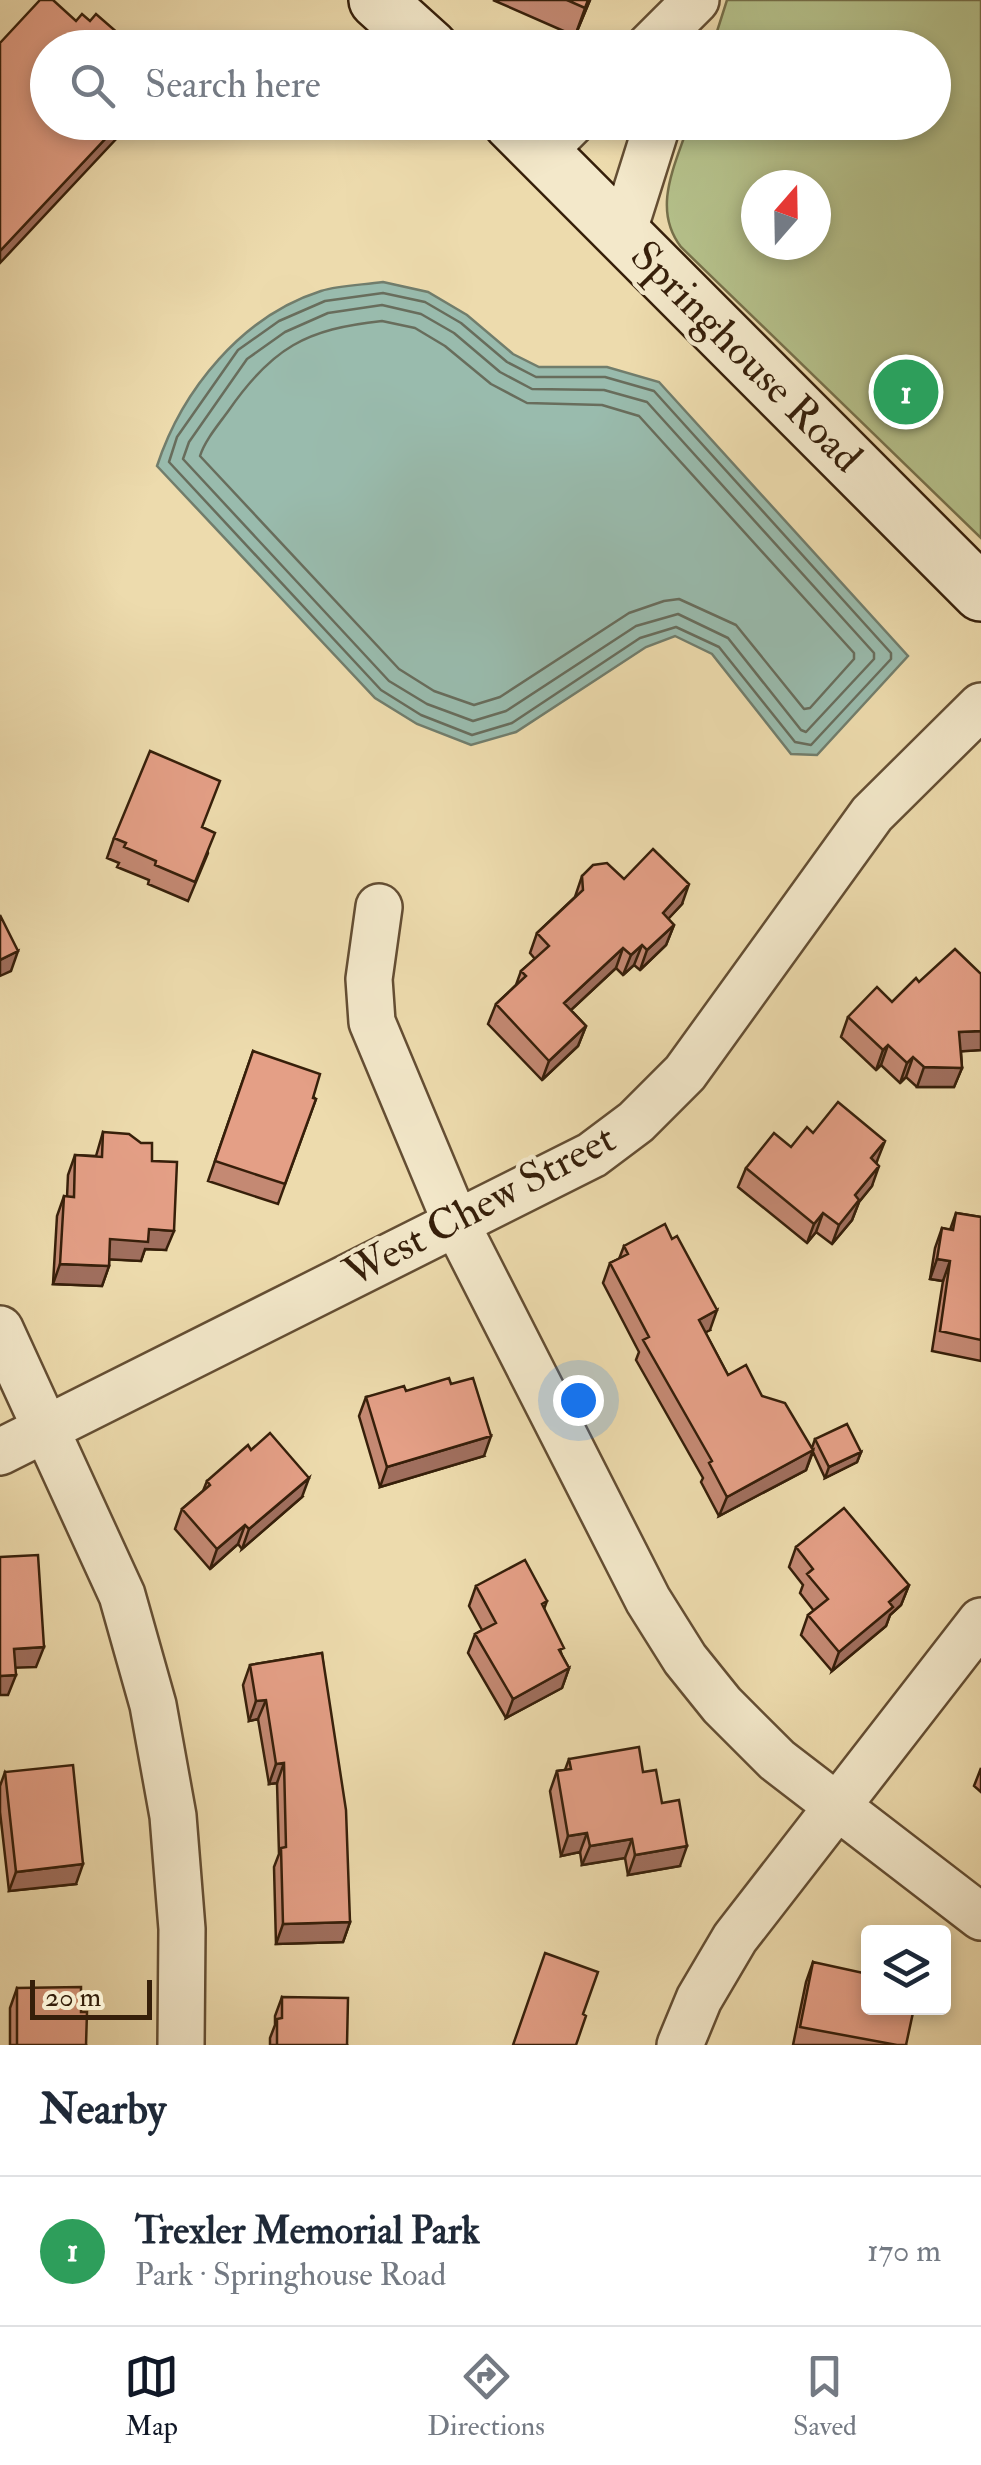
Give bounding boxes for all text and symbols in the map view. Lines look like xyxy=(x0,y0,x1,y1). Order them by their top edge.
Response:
search box xyxy=(30,30,951,140)
icon: search xyxy=(65,58,120,113)
text: Search here xyxy=(145,61,321,109)
north arrow xyxy=(741,170,831,260)
street label: Springhouse Road xyxy=(619,230,873,484)
pin: 1 xyxy=(874,354,938,430)
street label: West Chew Street xyxy=(335,1113,625,1300)
your location xyxy=(553,1375,604,1426)
map controls xyxy=(861,1925,951,2015)
button: layers xyxy=(861,1925,951,2015)
scale bar xyxy=(30,1975,152,2020)
text: 20 m xyxy=(45,1980,101,2015)
text: Nearby xyxy=(40,2084,166,2136)
text: Trexler Memorial Park xyxy=(135,2207,480,2255)
text: 1 xyxy=(67,2231,78,2271)
text: 170 m xyxy=(867,2231,941,2271)
text: Park · Springhouse Road xyxy=(135,2255,446,2295)
tab: Map xyxy=(124,2349,179,2444)
tab: Directions xyxy=(427,2349,545,2444)
tab: Saved xyxy=(793,2349,857,2444)

